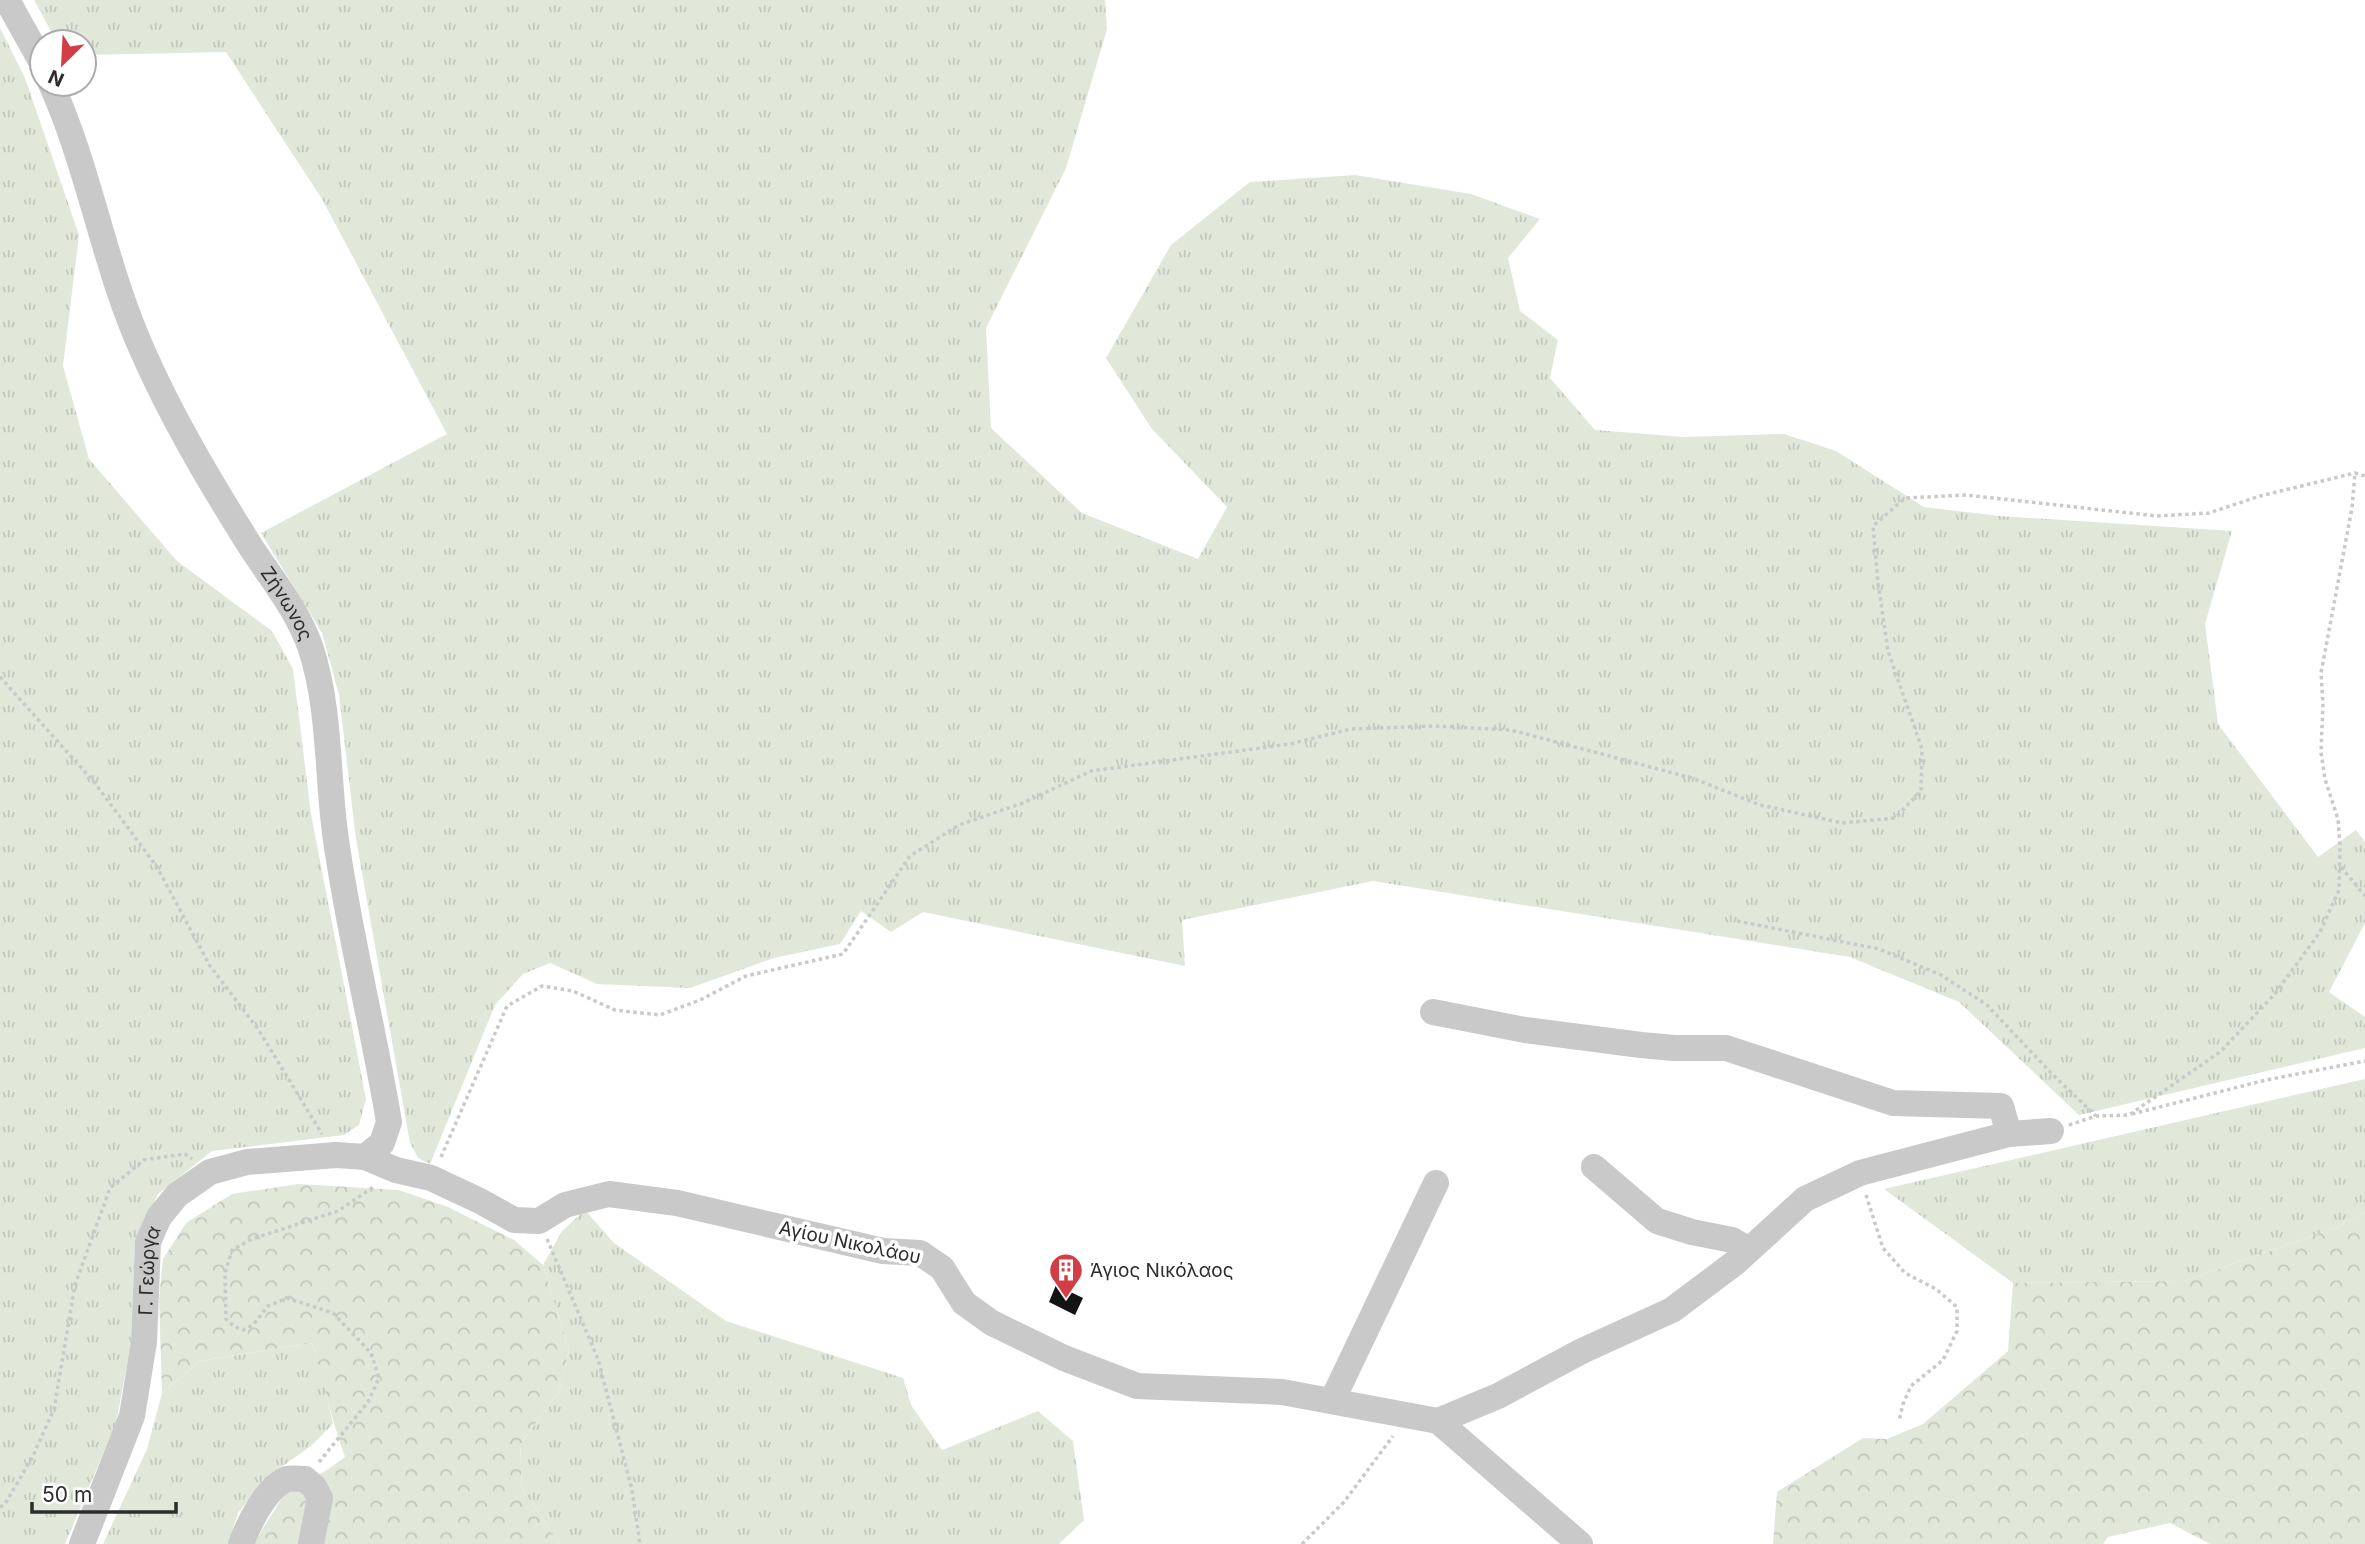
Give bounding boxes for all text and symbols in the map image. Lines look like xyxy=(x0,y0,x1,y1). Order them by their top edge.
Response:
north arrow xyxy=(28,28,98,98)
text: N xyxy=(45,65,68,92)
street label: Ζήνωνος xyxy=(256,562,318,644)
street label: Αγίου Νικολάου xyxy=(777,1216,923,1269)
street label: Γ. Γεώργα xyxy=(134,1222,166,1316)
building icon: Άγιος Νικόλαος xyxy=(1047,1251,1085,1300)
place label: Άγιος Νικόλαος xyxy=(1090,1259,1234,1282)
scale bar xyxy=(32,1470,175,1514)
text: 50 m xyxy=(42,1482,92,1507)

